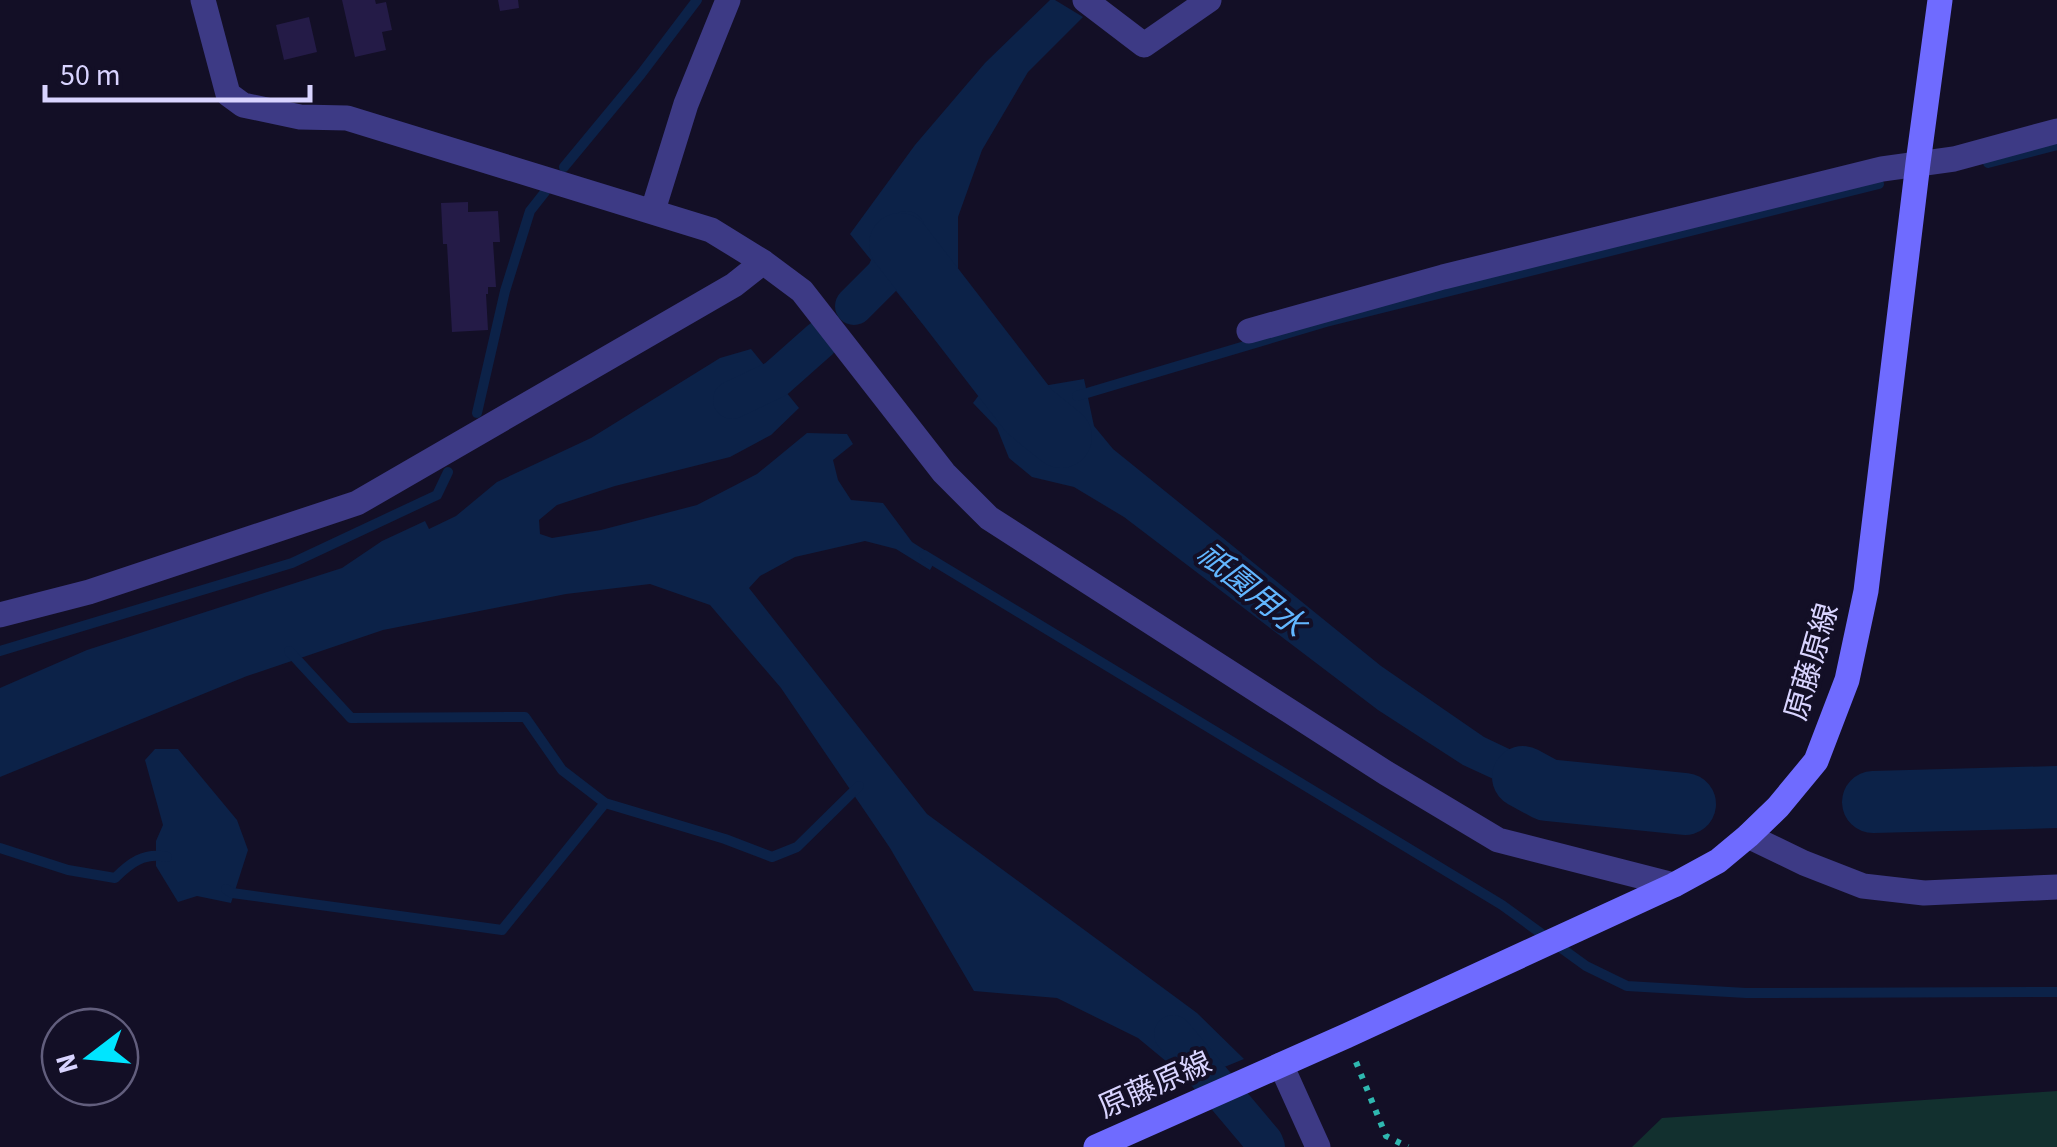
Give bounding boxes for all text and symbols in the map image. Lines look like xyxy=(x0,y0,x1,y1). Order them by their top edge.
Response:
scale bar xyxy=(45,40,310,102)
text: 50 m xyxy=(60,54,121,97)
water label: 祇園用水 xyxy=(1187,532,1318,650)
street label: 原藤原線 xyxy=(1775,598,1849,726)
north arrow xyxy=(40,1007,140,1107)
street label: 原藤原線 xyxy=(1091,1041,1219,1129)
text: N xyxy=(45,1049,89,1078)

